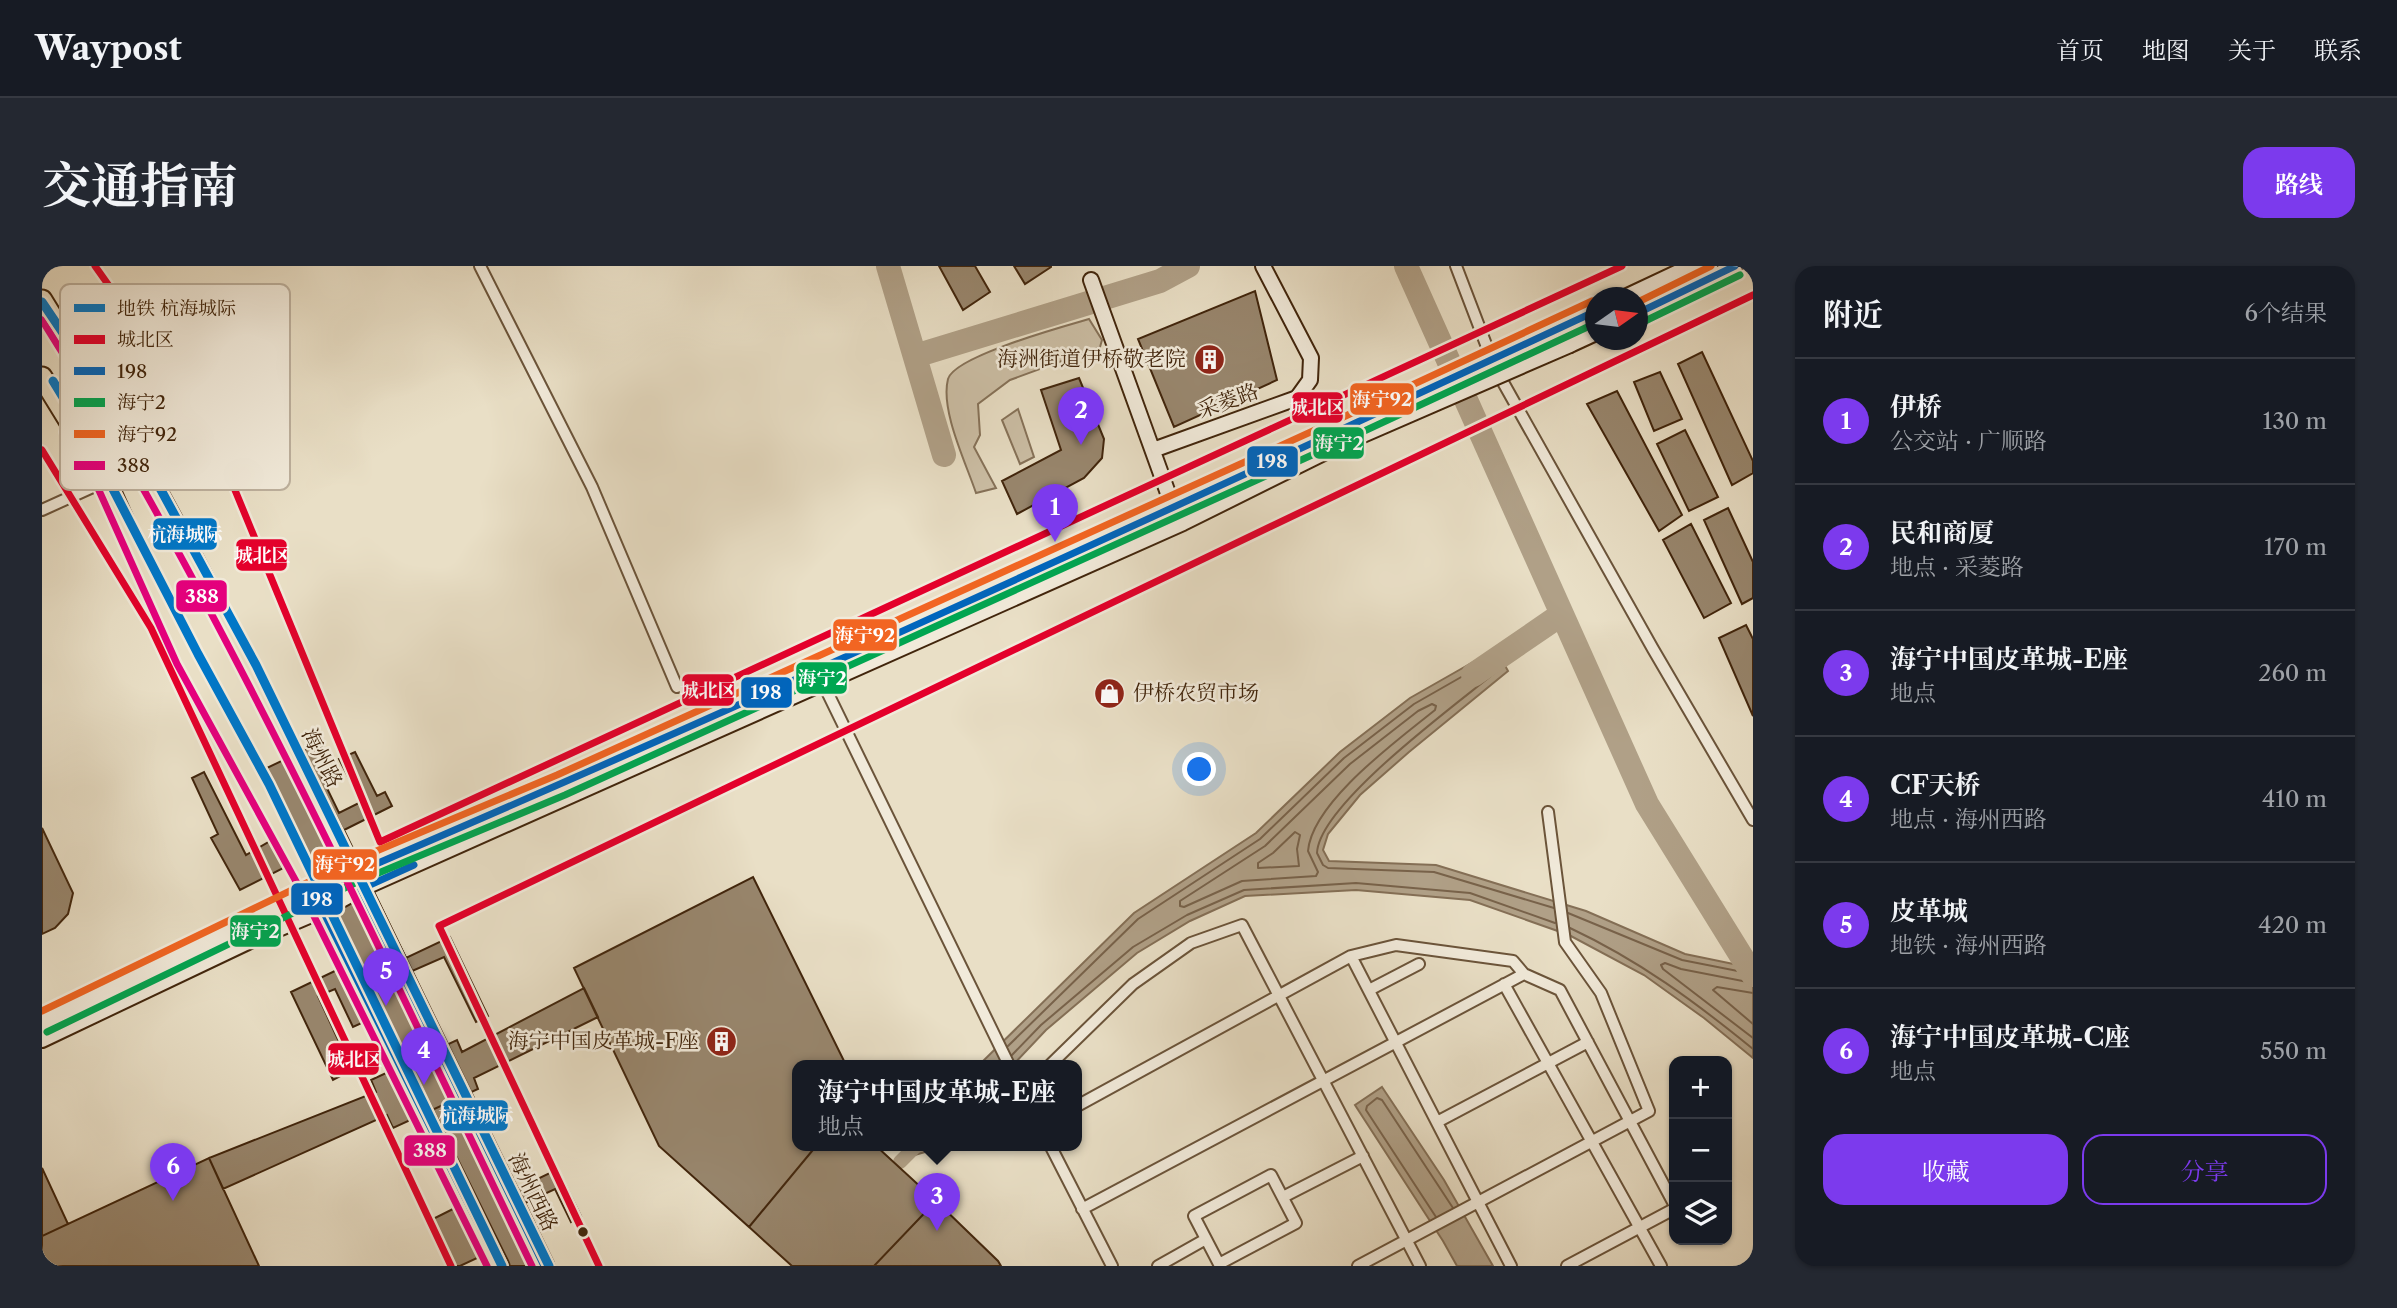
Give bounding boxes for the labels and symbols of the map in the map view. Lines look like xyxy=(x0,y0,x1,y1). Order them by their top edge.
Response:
legend xyxy=(60,284,290,490)
north arrow xyxy=(1585,287,1648,350)
text: 地铁 杭海城际 xyxy=(117,297,236,320)
text: 城北区 xyxy=(117,328,174,351)
building icon: 海洲街道伊桥敬老院 xyxy=(1192,342,1226,376)
place label: 海洲街道伊桥敬老院 xyxy=(997,346,1186,371)
text: 198 xyxy=(117,360,147,383)
street label: 采菱路 xyxy=(1194,378,1262,423)
line badge: 海宁92 xyxy=(1349,382,1415,416)
pin: 2 xyxy=(1058,387,1104,445)
text: 海宁92 xyxy=(1352,388,1412,411)
text: 海宁2 xyxy=(117,391,166,414)
line badge: 城北区 xyxy=(1291,391,1344,424)
text: 城北区 xyxy=(1288,396,1346,419)
text: 海宁92 xyxy=(117,423,177,446)
line badge: 海宁2 xyxy=(1312,426,1365,460)
text: 海宁2 xyxy=(1314,432,1364,455)
line badge: 198 xyxy=(1246,445,1299,478)
text: 198 xyxy=(1256,450,1288,473)
text: 388 xyxy=(117,454,150,477)
pin: 1 xyxy=(1032,484,1078,542)
line badge: 杭海城际 xyxy=(152,517,218,551)
text: 杭海城际 xyxy=(147,523,223,546)
line badge: 城北区 xyxy=(235,538,288,572)
text: 城北区 xyxy=(233,544,291,567)
line badge: 388 xyxy=(175,579,228,613)
text: 388 xyxy=(185,585,219,608)
line badge: 海宁92 xyxy=(832,618,898,652)
text: 海宁92 xyxy=(835,624,895,647)
line badge: 海宁2 xyxy=(795,661,848,695)
text: 海宁2 xyxy=(797,667,847,690)
line badge: 城北区 xyxy=(681,673,735,707)
line badge: 198 xyxy=(740,676,793,709)
shop icon: 伊桥农贸市场 xyxy=(1093,676,1127,710)
text: 城北区 xyxy=(679,679,737,702)
place label: 伊桥农贸市场 xyxy=(1133,680,1259,705)
text: 198 xyxy=(750,681,782,704)
street label: 海州路 xyxy=(297,724,348,792)
your location xyxy=(1182,752,1216,786)
line badge: 海宁92 xyxy=(312,848,378,881)
text: 海宁92 xyxy=(315,853,375,876)
line badge: 198 xyxy=(290,882,344,916)
text: 198 xyxy=(301,888,333,911)
line badge: 海宁2 xyxy=(229,914,282,948)
text: 海宁2 xyxy=(230,920,280,943)
pin: 5 xyxy=(363,948,409,1006)
building icon: 海宁中国皮革城-F座 xyxy=(705,1024,739,1058)
pin: 4 xyxy=(401,1027,447,1085)
place label: 海宁中国皮革城-F座 xyxy=(508,1028,699,1053)
line badge: 城北区 xyxy=(327,1042,380,1076)
text: 城北区 xyxy=(325,1048,383,1071)
line badge: 杭海城际 xyxy=(442,1099,509,1132)
text: 杭海城际 xyxy=(438,1104,514,1127)
line badge: 388 xyxy=(403,1134,456,1167)
text: 388 xyxy=(413,1139,447,1162)
pin: 6 xyxy=(150,1143,196,1201)
street label: 海州西路 xyxy=(504,1149,563,1235)
pin: 3 xyxy=(914,1173,960,1231)
unlabelled marker xyxy=(576,1225,590,1239)

